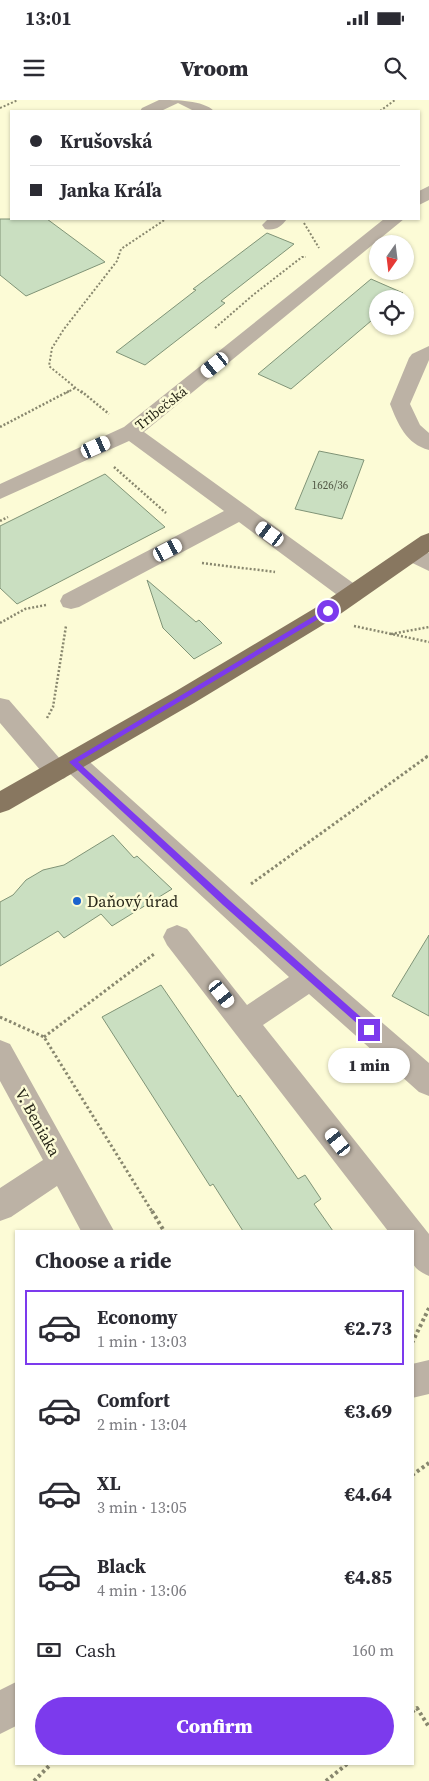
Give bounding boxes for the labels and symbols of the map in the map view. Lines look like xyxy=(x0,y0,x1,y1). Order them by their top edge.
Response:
north arrow xyxy=(369,235,414,280)
car xyxy=(198,350,231,380)
street label: Tribečská xyxy=(131,381,192,435)
car xyxy=(79,434,112,460)
house number: 1626/36 xyxy=(312,478,349,493)
car xyxy=(253,519,286,549)
car xyxy=(151,537,184,563)
route start xyxy=(317,600,339,622)
place label: Daňový úrad xyxy=(87,890,178,912)
marker: Daňový úrad xyxy=(71,895,83,907)
car xyxy=(206,978,237,1010)
route end xyxy=(358,1019,380,1041)
callout: 1 min xyxy=(328,1048,410,1082)
street label: V. Beniaka xyxy=(10,1084,66,1161)
car xyxy=(322,1126,353,1158)

